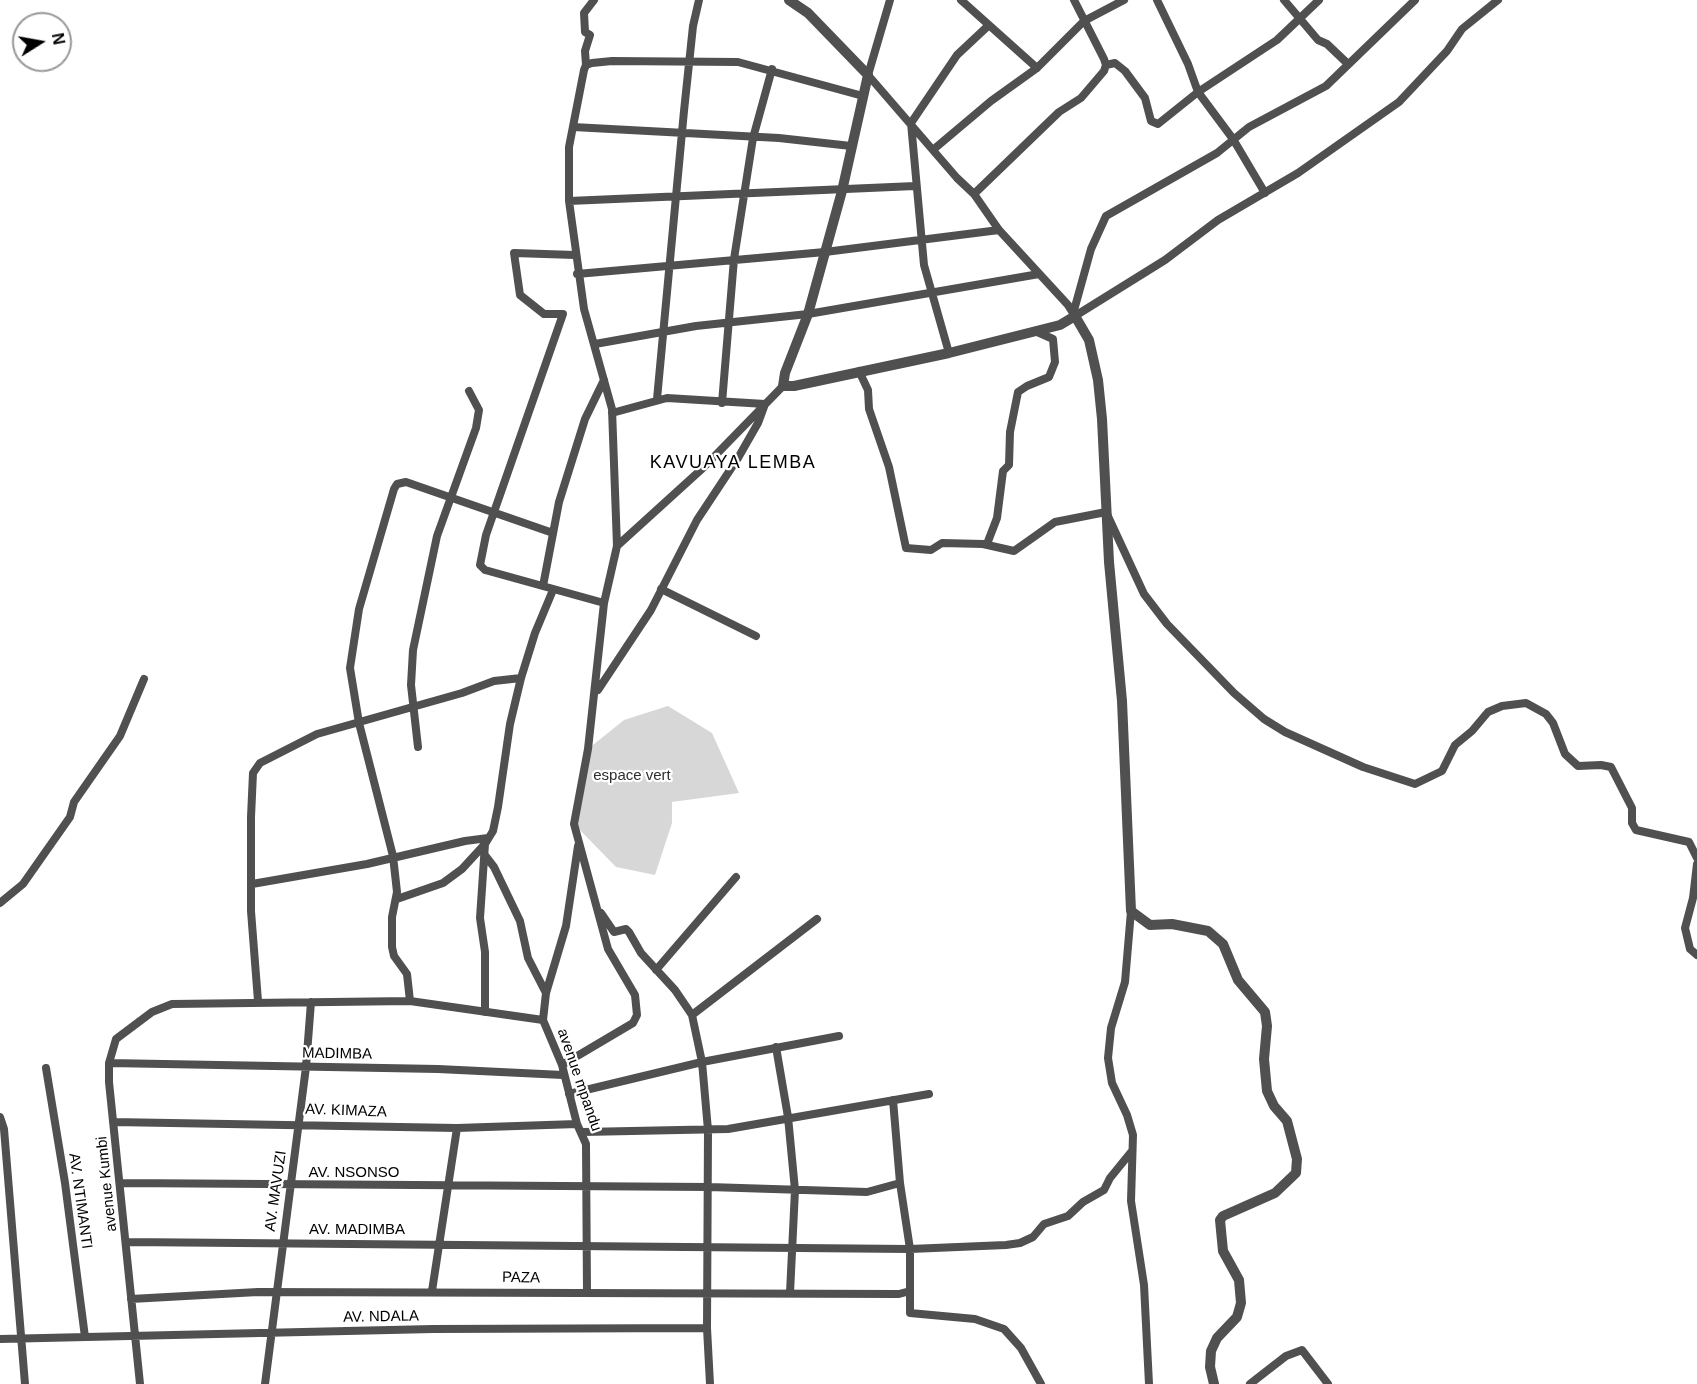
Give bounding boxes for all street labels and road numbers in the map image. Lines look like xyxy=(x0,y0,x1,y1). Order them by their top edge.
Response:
street label: avenue mpandu xyxy=(553,1026,605,1134)
street label: MADIMBA xyxy=(302,1044,372,1064)
street label: AV. KIMAZA xyxy=(305,1101,387,1121)
street label: avenue Kumbi xyxy=(93,1135,121,1233)
street label: AV. MAVUZI xyxy=(261,1149,291,1233)
street label: AV. NTIMANTI xyxy=(64,1152,96,1250)
street label: AV. NSONSO xyxy=(309,1164,399,1182)
street label: AV. MADIMBA xyxy=(309,1221,405,1239)
street label: PAZA xyxy=(502,1269,540,1287)
street label: AV. NDALA xyxy=(343,1307,419,1327)

